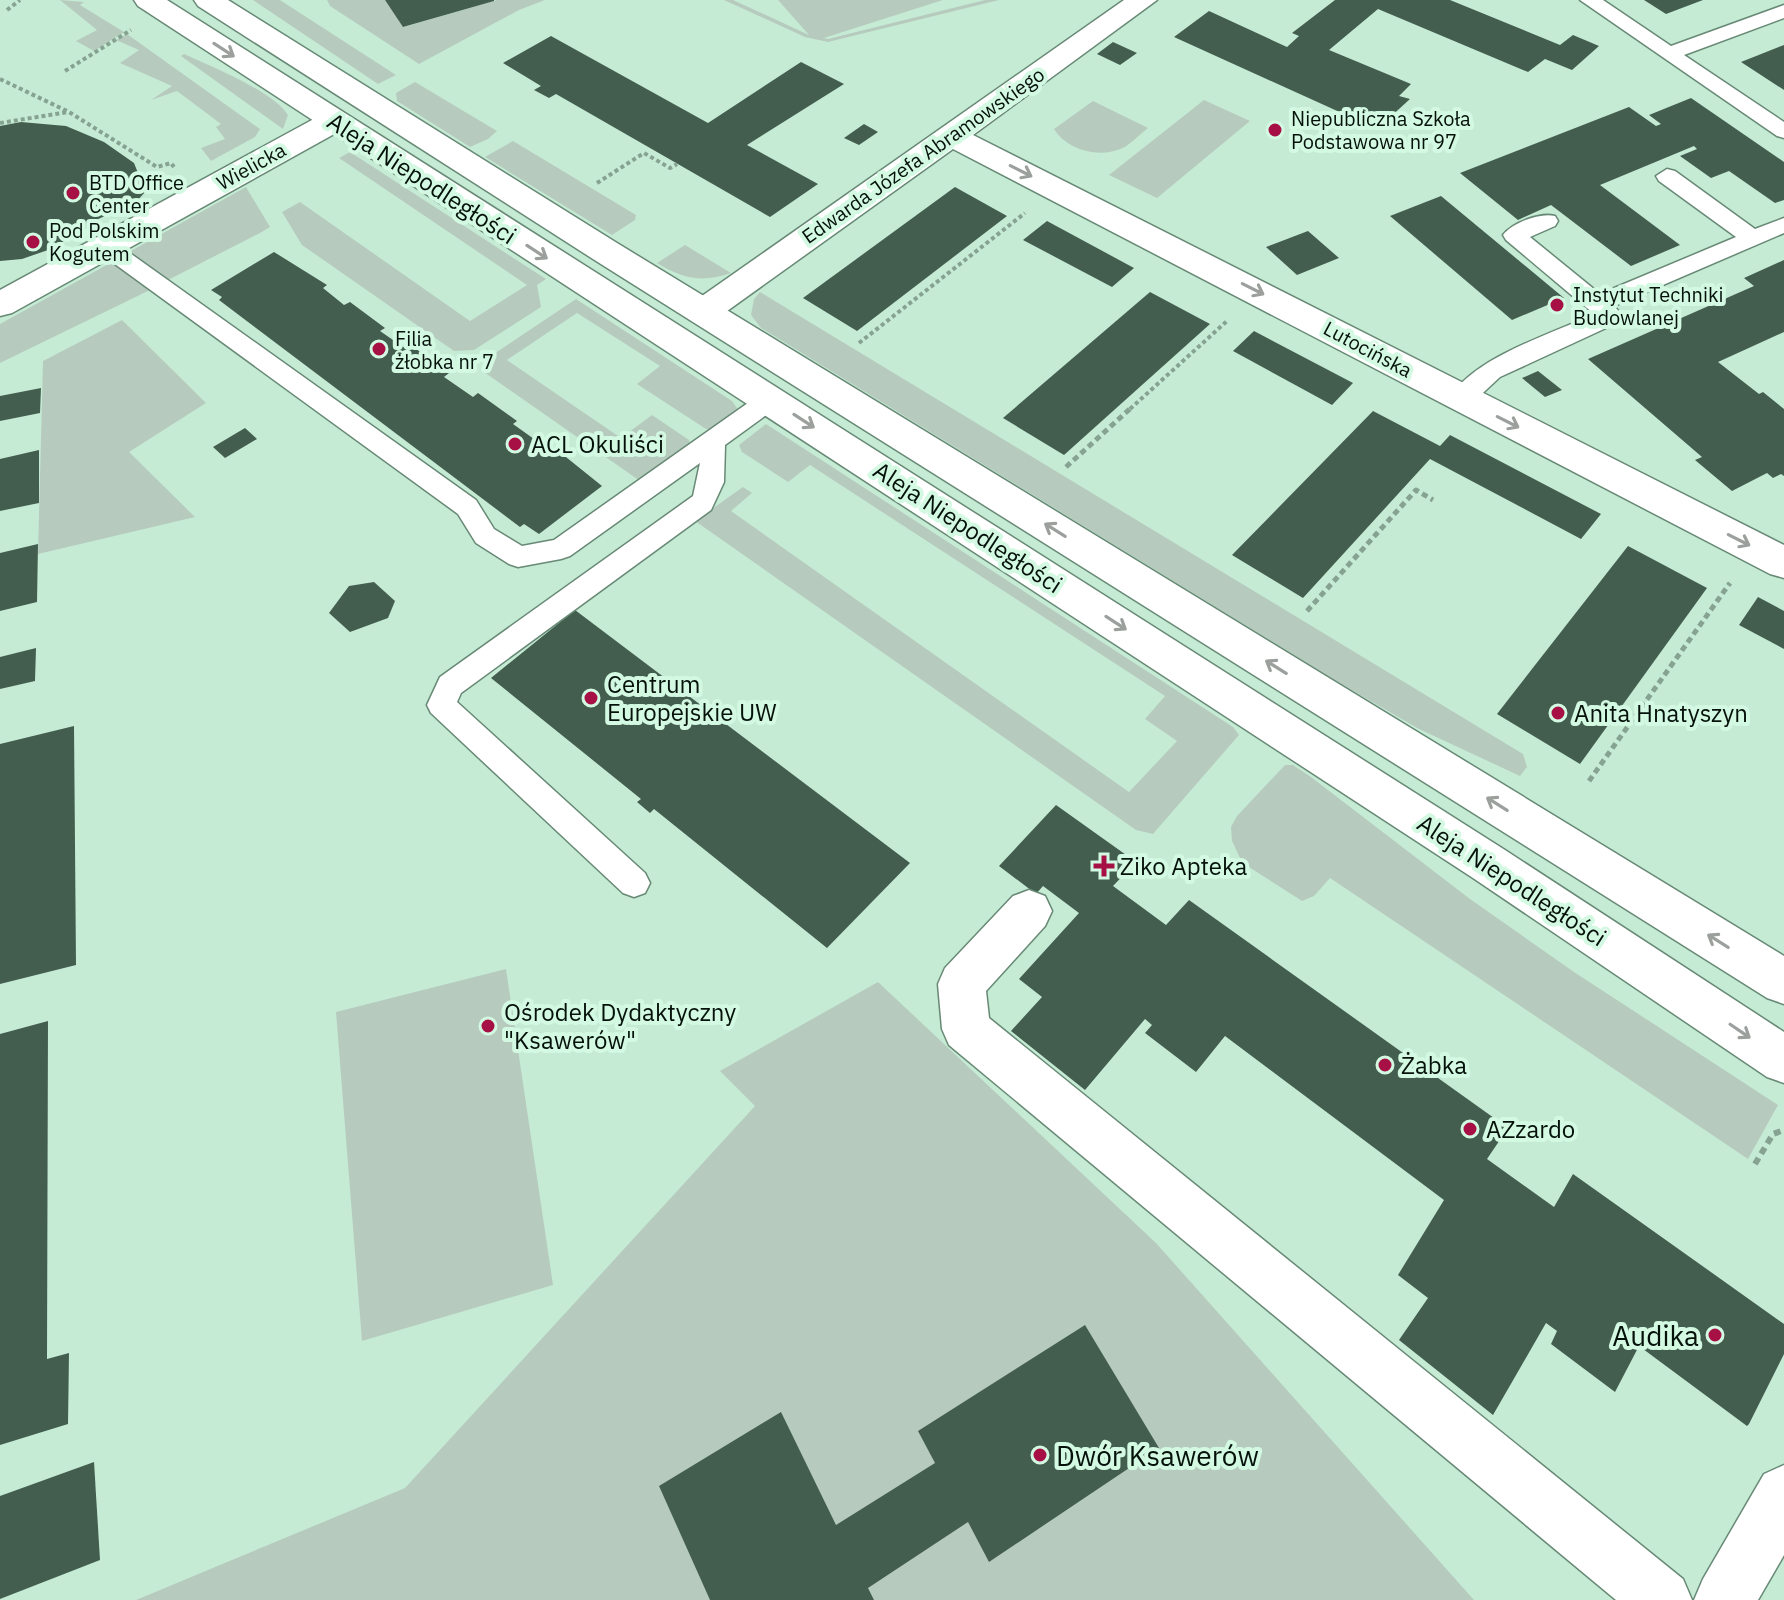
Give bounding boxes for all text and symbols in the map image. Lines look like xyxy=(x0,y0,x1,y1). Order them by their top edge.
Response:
one-way arrow xyxy=(213,42,235,58)
street label: Edwarda Józefa Abramowskiego xyxy=(796,61,1050,249)
street label: Aleja Niepodległości xyxy=(321,105,523,251)
place label: Niepubliczna Szkoła Podstawowa nr 97 xyxy=(1291,105,1471,155)
marker: Niepubliczna Szkoła Podstawowa nr 97 xyxy=(1266,121,1284,139)
street label: Wielicka xyxy=(211,136,291,196)
one-way arrow xyxy=(1008,164,1032,179)
place label: BTD Office Center xyxy=(89,169,184,219)
marker: BTD Office Center xyxy=(64,184,82,202)
place label: Pod Polskim Kogutem xyxy=(49,217,159,267)
marker: Pod Polskim Kogutem xyxy=(24,233,42,251)
one-way arrow xyxy=(525,244,548,260)
one-way arrow xyxy=(1240,281,1264,297)
place label: Instytut Techniki Budowlanej xyxy=(1573,281,1724,331)
marker: Instytut Techniki Budowlanej xyxy=(1548,296,1566,314)
street label: Lutocińska xyxy=(1319,314,1417,384)
place label: Filia żłobka nr 7 xyxy=(395,325,494,375)
marker: Filia żłobka nr 7 xyxy=(370,340,388,358)
one-way arrow xyxy=(792,413,815,429)
one-way arrow xyxy=(1496,414,1519,430)
place label: ACL Okuliści xyxy=(531,428,664,460)
marker: ACL Okuliści xyxy=(506,435,524,453)
street label: Aleja Niepodległości xyxy=(867,454,1069,600)
one-way arrow xyxy=(1044,521,1067,537)
one-way arrow xyxy=(1727,533,1751,549)
one-way arrow xyxy=(1105,614,1127,631)
one-way arrow xyxy=(1265,659,1288,675)
place label: Centrum Europejskie UW xyxy=(607,668,777,728)
marker: Centrum Europejskie UW xyxy=(582,689,600,707)
place label: Anita Hnatyszyn xyxy=(1574,697,1748,729)
marker: Anita Hnatyszyn xyxy=(1549,704,1567,722)
one-way arrow xyxy=(1486,796,1509,812)
street label: Aleja Niepodległości xyxy=(1411,807,1613,953)
place label: Ziko Apteka xyxy=(1120,850,1247,882)
marker: Ziko Apteka xyxy=(1095,857,1113,875)
one-way arrow xyxy=(1707,933,1730,949)
place label: Ośrodek Dydaktyczny "Ksawerów" xyxy=(504,996,736,1056)
marker: Ośrodek Dydaktyczny "Ksawerów" xyxy=(479,1017,497,1035)
one-way arrow xyxy=(1728,1023,1751,1039)
place label: Żabka xyxy=(1401,1049,1467,1081)
marker: Żabka xyxy=(1376,1056,1394,1074)
place label: AZzardo xyxy=(1486,1113,1575,1145)
marker: AZzardo xyxy=(1461,1120,1479,1138)
place label: Audika xyxy=(1612,1317,1699,1354)
marker: Audika xyxy=(1706,1326,1724,1344)
place label: Dwór Ksawerów xyxy=(1056,1437,1259,1474)
marker: Dwór Ksawerów xyxy=(1031,1446,1049,1464)

